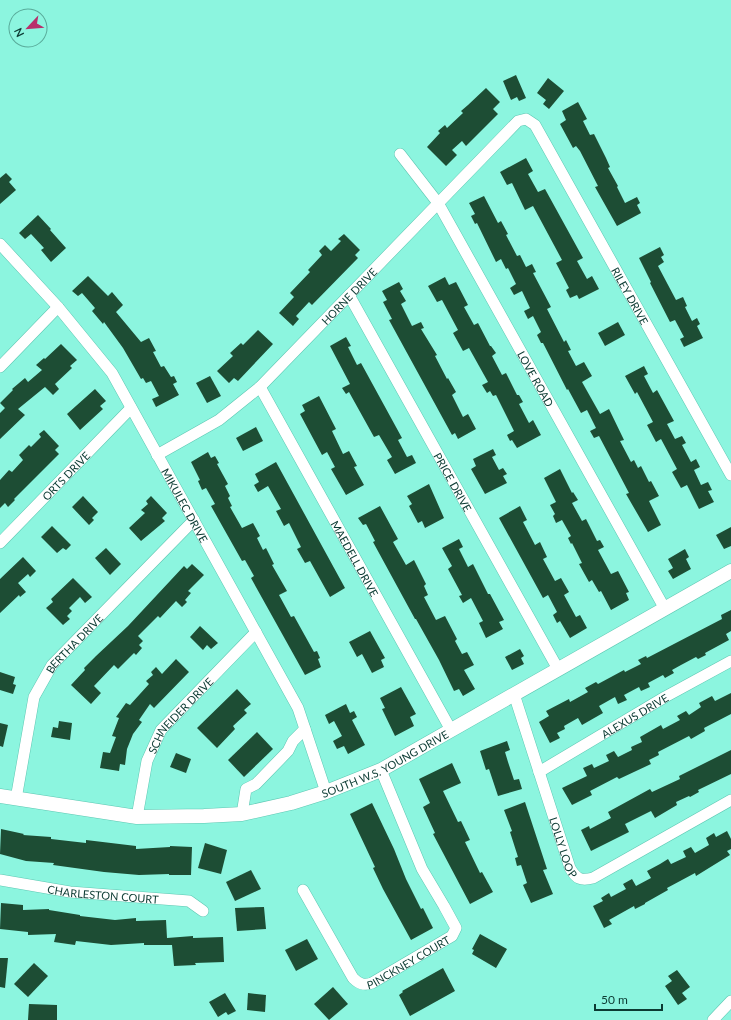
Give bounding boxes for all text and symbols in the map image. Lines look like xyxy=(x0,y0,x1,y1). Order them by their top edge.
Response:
north arrow xyxy=(8,8,48,48)
text: N xyxy=(11,26,26,39)
street label: HORNE DRIVE xyxy=(318,265,379,327)
street label: RILEY DRIVE xyxy=(609,265,652,326)
street label: LOVE ROAD xyxy=(515,348,557,409)
street label: ORTS DRIVE xyxy=(39,448,92,503)
street label: PRICE DRIVE xyxy=(432,450,475,514)
street label: MIKULEC DRIVE xyxy=(160,466,211,544)
street label: MAEDELL DRIVE xyxy=(329,518,382,598)
street label: BERTHA DRIVE xyxy=(42,611,105,675)
street label: SCHNEIDER DRIVE xyxy=(145,674,215,755)
street label: ALEXUS DRIVE xyxy=(599,690,670,740)
street label: SOUTH W.S. YOUNG DRIVE xyxy=(320,727,450,800)
street label: LOLLY LOOP xyxy=(547,815,581,880)
street label: CHARLESTON COURT xyxy=(46,882,159,905)
street label: PINCKNEY COURT xyxy=(365,932,452,991)
scale bar xyxy=(595,986,662,1012)
text: 50 m xyxy=(601,992,628,1007)

